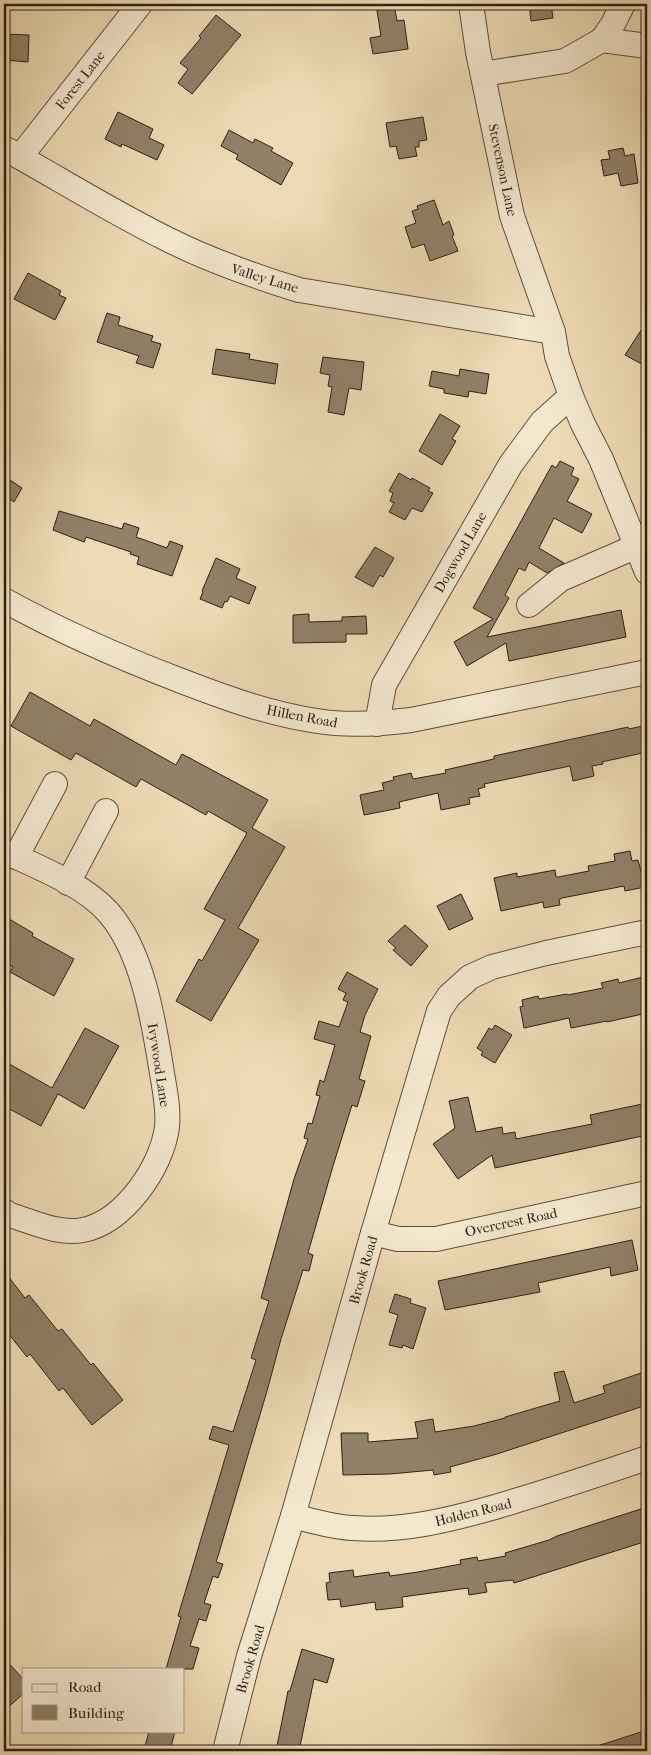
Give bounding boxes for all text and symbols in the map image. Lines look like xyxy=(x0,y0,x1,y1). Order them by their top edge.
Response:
street label: Forest Lane xyxy=(52,47,109,113)
street label: Stevenson Lane xyxy=(484,122,521,218)
street label: Valley Lane xyxy=(228,260,301,297)
street label: Dogwood Lane xyxy=(430,509,490,596)
street label: Hillen Road xyxy=(265,701,339,732)
street label: Ivywood Lane xyxy=(143,1022,174,1108)
street label: Overcrest Road xyxy=(463,1204,559,1241)
street label: Brook Road xyxy=(346,1234,381,1306)
street label: Holden Road xyxy=(433,1495,514,1530)
street label: Brook Road xyxy=(233,1623,268,1695)
legend xyxy=(22,1668,185,1732)
text: Road xyxy=(68,1678,102,1696)
text: Building xyxy=(68,1704,125,1722)

